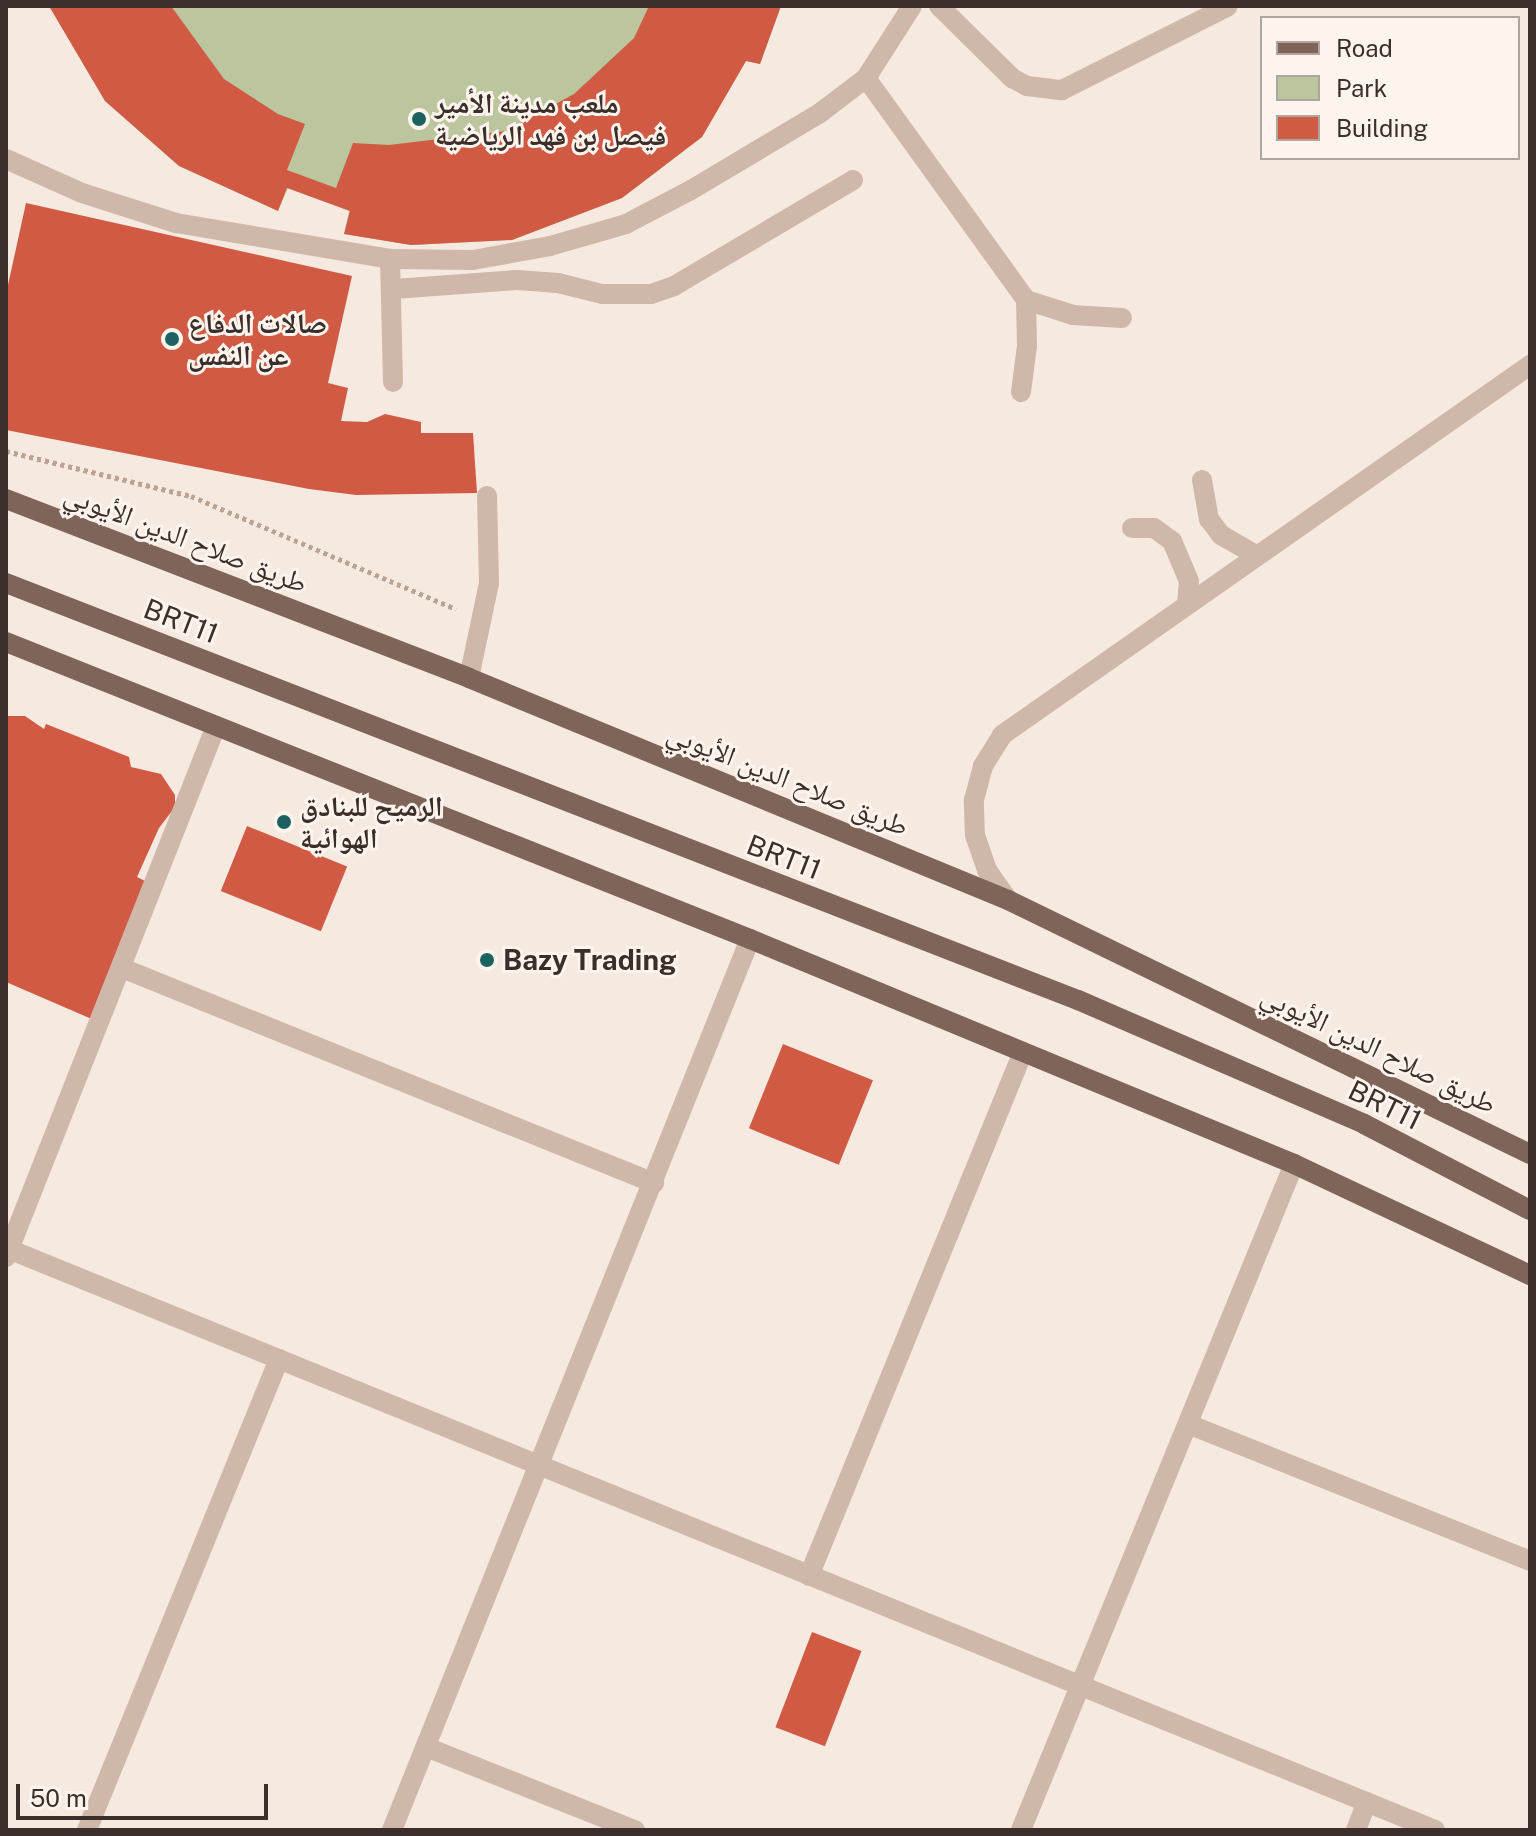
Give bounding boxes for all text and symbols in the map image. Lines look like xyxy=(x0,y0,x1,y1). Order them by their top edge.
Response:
legend xyxy=(1260,16,1520,160)
text: Road xyxy=(1336,34,1393,62)
text: Park xyxy=(1336,74,1387,102)
place label: ملعب مدينة الأمير فيصل بن فهد الرياضية xyxy=(435,86,666,152)
marker: ملعب مدينة الأمير فيصل بن فهد الرياضية xyxy=(410,110,428,128)
text: Building xyxy=(1336,114,1428,142)
place label: صالات الدفاع عن النفس xyxy=(188,306,327,372)
marker: صالات الدفاع عن النفس xyxy=(163,330,181,348)
street label: طريق صلاح الدين الأيوبي xyxy=(60,476,312,600)
street label: BRT11 xyxy=(139,592,223,650)
street label: طريق صلاح الدين الأيوبي xyxy=(662,715,914,843)
place label: الرميح للبنادق الهوائية xyxy=(300,789,443,855)
marker: الرميح للبنادق الهوائية xyxy=(275,813,293,831)
street label: BRT11 xyxy=(742,828,826,886)
place label: Bazy Trading xyxy=(503,943,677,977)
marker: Bazy Trading xyxy=(478,951,496,969)
street label: طريق صلاح الدين الأيوبي xyxy=(1256,977,1502,1121)
street label: BRT11 xyxy=(1343,1073,1427,1137)
scale bar xyxy=(20,1768,272,1818)
text: 50 m xyxy=(30,1784,87,1812)

